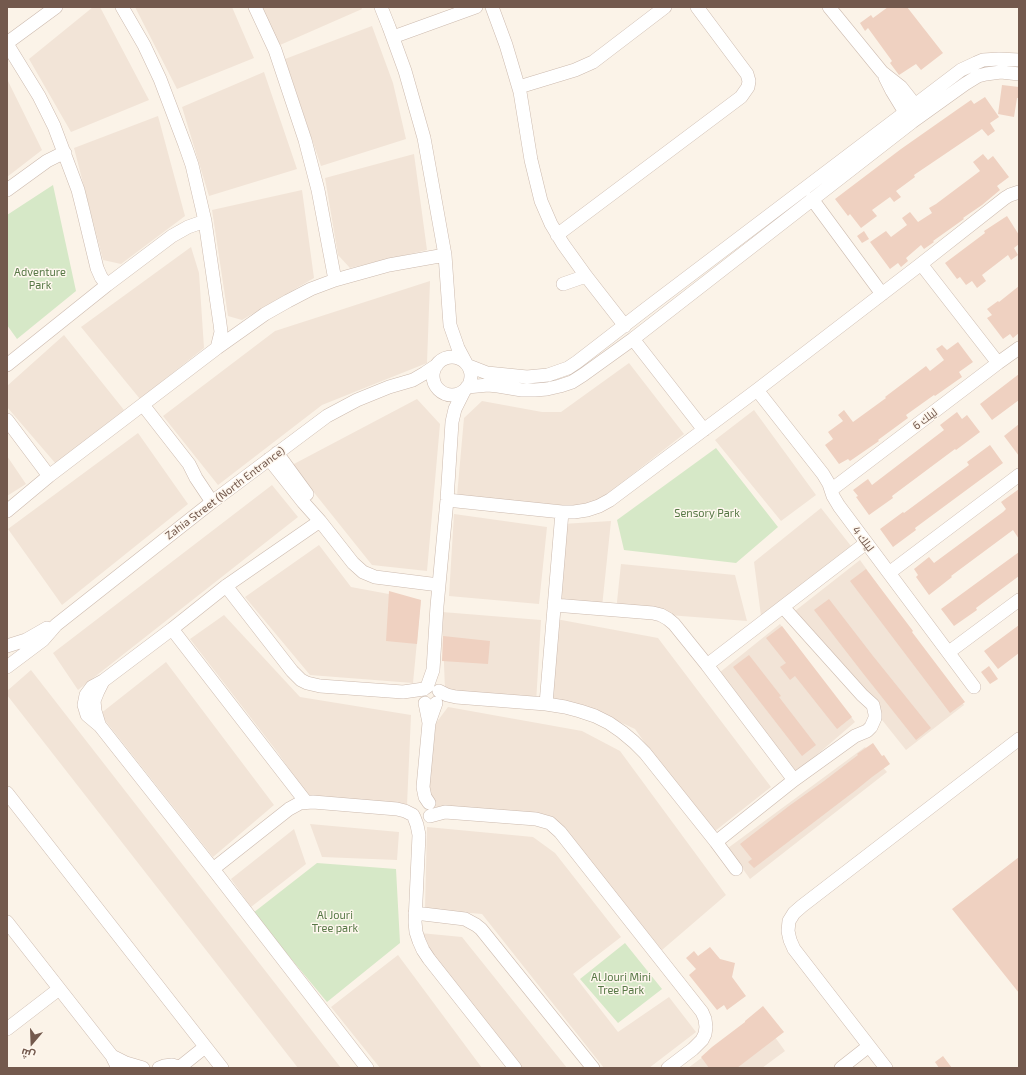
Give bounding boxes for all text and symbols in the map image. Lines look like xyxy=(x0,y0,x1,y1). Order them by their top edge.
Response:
park label: Adventure Park xyxy=(14,265,66,291)
street label: ليلك 6 xyxy=(910,405,940,433)
street label: Zahia Street (North Entrance) xyxy=(163,444,287,542)
park label: Sensory Park xyxy=(674,506,740,520)
street label: ليلك 4 xyxy=(849,524,877,554)
park label: Al Jouri Tree park xyxy=(312,908,358,934)
park label: Al Jouri Mini Tree Park xyxy=(591,970,651,996)
north arrow xyxy=(12,1023,52,1063)
text: ش xyxy=(19,1046,37,1063)

